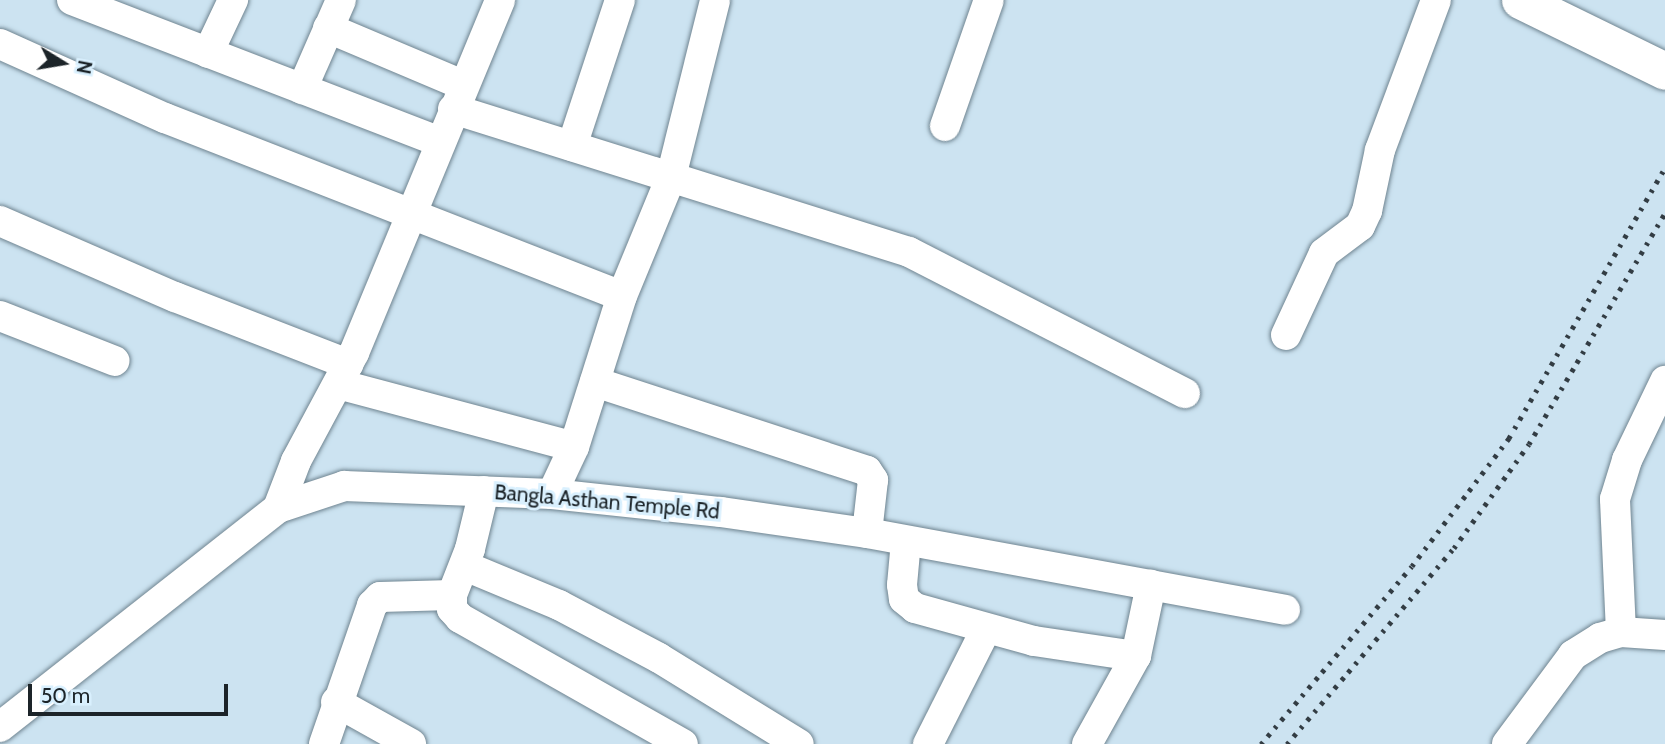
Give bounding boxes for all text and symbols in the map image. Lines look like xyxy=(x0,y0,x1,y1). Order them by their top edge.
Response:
north arrow xyxy=(28,28,98,98)
text: N xyxy=(72,58,97,76)
street label: Bangla Asthan Temple Rd xyxy=(493,480,721,524)
scale bar xyxy=(32,670,231,714)
text: 50 m xyxy=(41,683,90,708)

